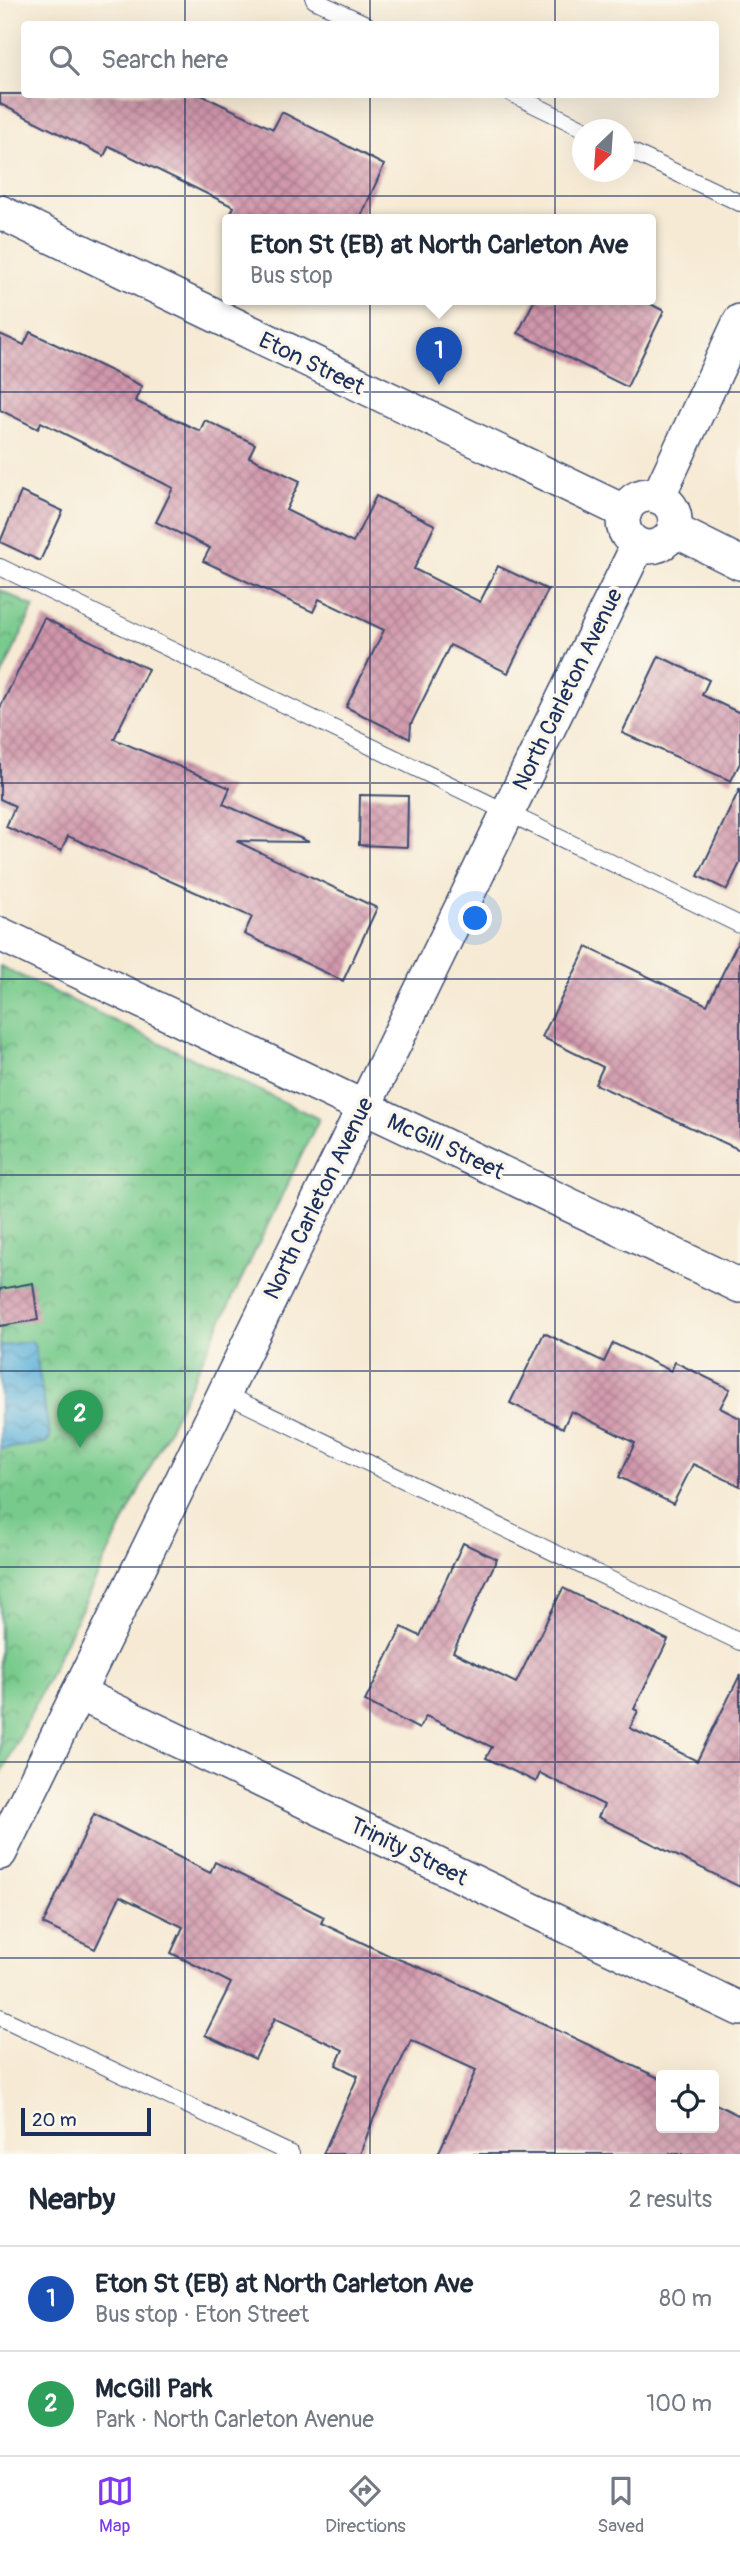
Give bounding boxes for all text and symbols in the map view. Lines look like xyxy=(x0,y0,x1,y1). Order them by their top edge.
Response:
search box xyxy=(21,21,719,98)
icon: search xyxy=(45,41,83,79)
text: Search here xyxy=(101,44,228,76)
north arrow xyxy=(572,119,635,182)
popup xyxy=(222,214,656,305)
text: Eton St (EB) at North Carleton Ave xyxy=(250,229,628,261)
text: Bus stop xyxy=(250,261,333,290)
street label: Eton Street xyxy=(254,325,370,402)
pin: 1 xyxy=(416,327,462,385)
street label: North Carleton Avenue xyxy=(506,583,629,795)
your location xyxy=(458,901,492,935)
street label: North Carleton Avenue xyxy=(257,1092,380,1304)
street label: McGill Street xyxy=(383,1107,510,1187)
pin: 2 xyxy=(57,1390,103,1448)
street label: Trinity Street xyxy=(345,1810,473,1893)
map controls xyxy=(656,2070,719,2133)
button: locate xyxy=(656,2070,719,2133)
scale bar xyxy=(21,2105,150,2137)
text: 20 m xyxy=(32,2108,77,2132)
text: Nearby xyxy=(28,2181,115,2218)
text: 2 results xyxy=(629,2185,712,2214)
text: Eton St (EB) at North Carleton Ave xyxy=(95,2268,473,2300)
text: 1 xyxy=(47,2284,56,2313)
text: 80 m xyxy=(659,2284,712,2313)
text: Bus stop · Eton Street xyxy=(95,2300,309,2329)
text: McGill Park xyxy=(95,2373,212,2405)
text: 2 xyxy=(45,2389,57,2418)
text: 100 m xyxy=(646,2389,712,2418)
text: Park · North Carleton Avenue xyxy=(95,2405,374,2434)
tab: Map xyxy=(96,2472,134,2538)
tab: Directions xyxy=(325,2472,406,2538)
tab: Saved xyxy=(597,2472,644,2538)

